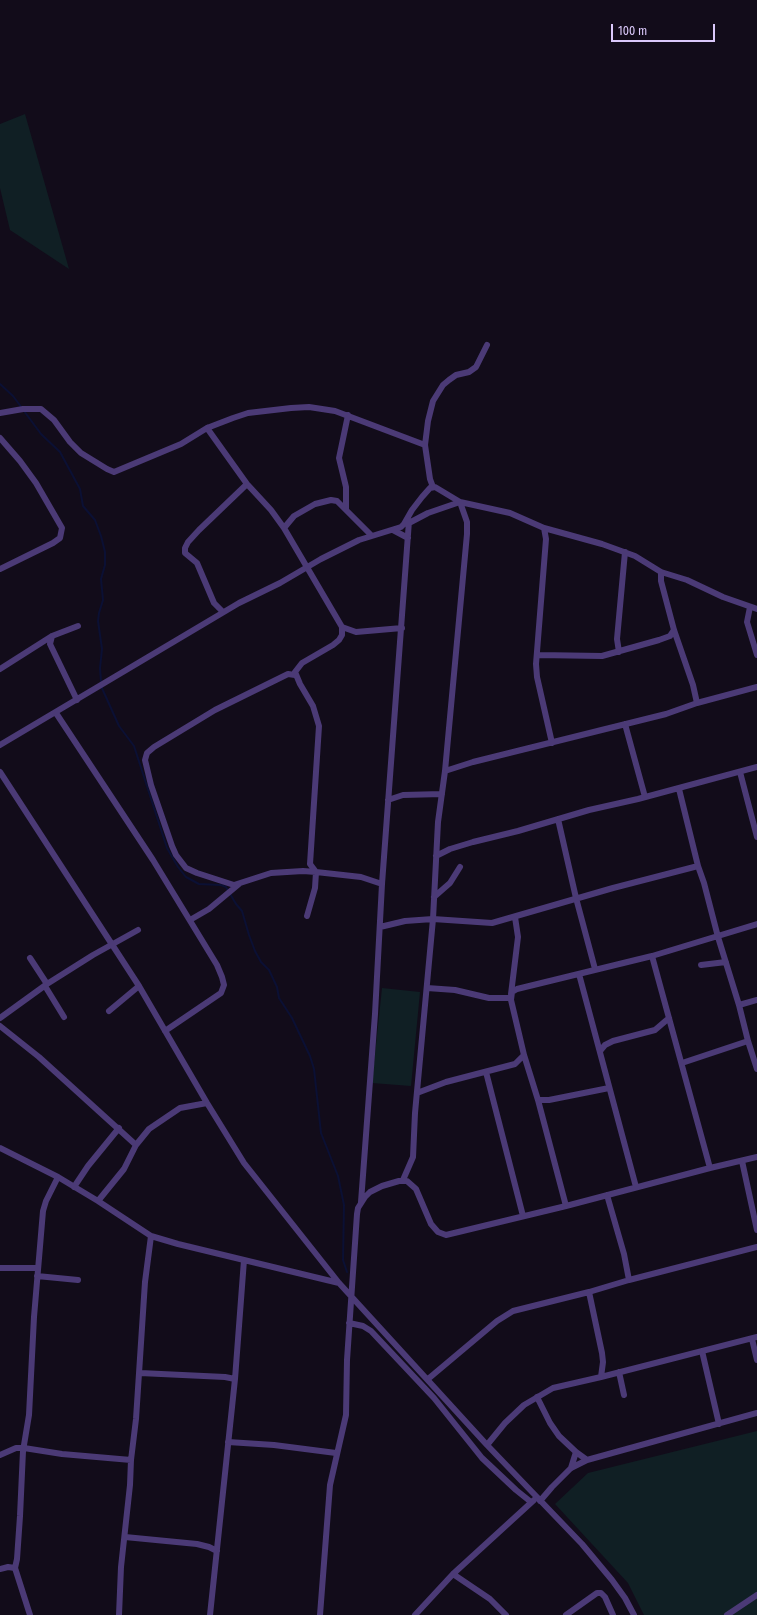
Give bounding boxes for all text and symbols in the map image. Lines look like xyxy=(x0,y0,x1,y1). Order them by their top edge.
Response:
scale bar xyxy=(613,16,717,42)
text: 100 m xyxy=(618,24,647,38)

